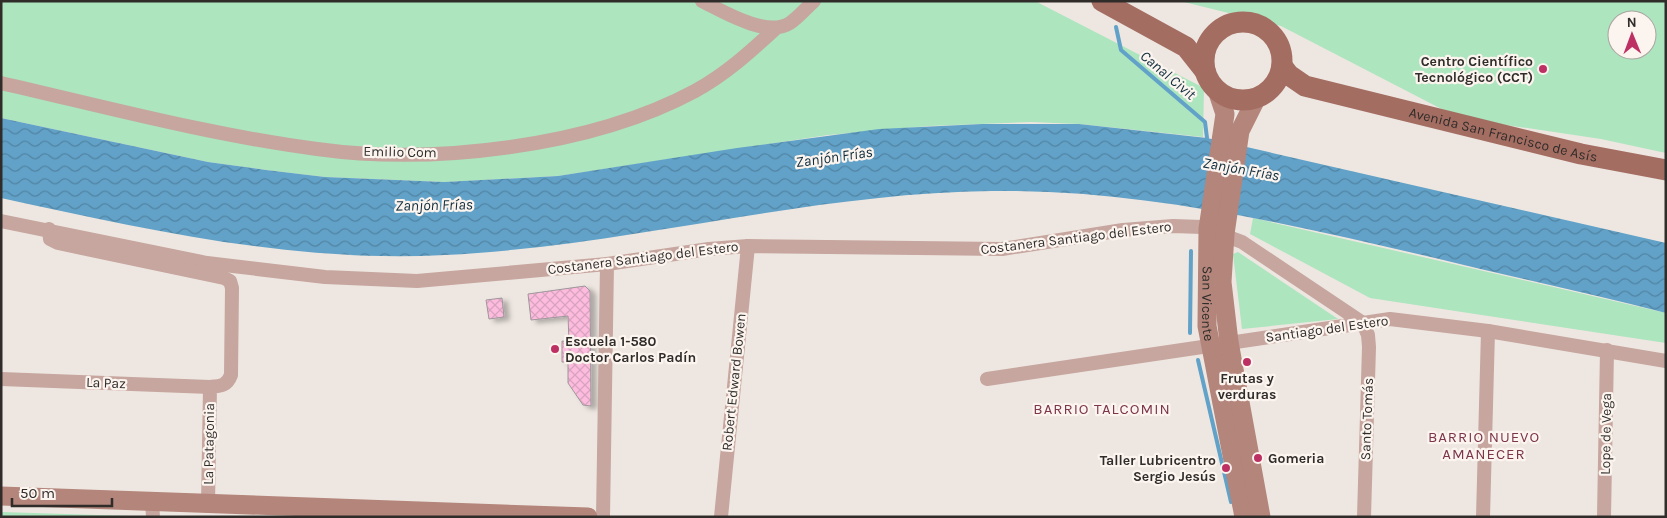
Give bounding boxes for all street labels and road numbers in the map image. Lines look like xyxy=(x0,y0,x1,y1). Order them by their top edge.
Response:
street label: Avenida San Francisco de Asís xyxy=(1407,103,1599,165)
street label: Emilio Com xyxy=(363,143,437,161)
street label: Costanera Santiago del Estero xyxy=(980,218,1172,258)
street label: Costanera Santiago del Estero xyxy=(547,238,739,278)
street label: San Vicente xyxy=(1198,266,1218,342)
street label: Robert Edward Bowen xyxy=(718,312,750,452)
street label: Santiago del Estero xyxy=(1265,312,1389,346)
street label: La Paz xyxy=(86,374,126,392)
street label: Santo Tomás xyxy=(1357,377,1377,461)
street label: Lope de Vega xyxy=(1597,393,1615,475)
street label: La Patagonia xyxy=(200,403,218,485)

